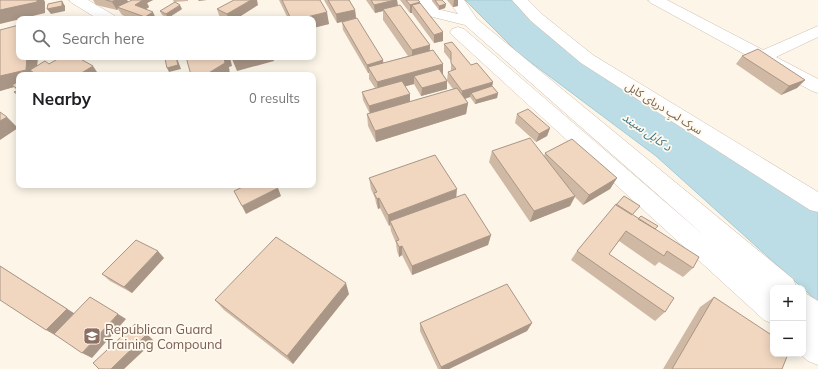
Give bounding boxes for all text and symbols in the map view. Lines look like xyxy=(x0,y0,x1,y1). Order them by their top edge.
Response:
search box xyxy=(16,16,316,60)
icon: search xyxy=(30,27,52,49)
text: Search here xyxy=(62,29,144,48)
street label: سرک لبِ دریای کابل xyxy=(622,79,705,139)
text: Nearby xyxy=(32,88,91,109)
text: 0 results xyxy=(249,90,300,106)
water label: د کابل سيند xyxy=(620,109,675,154)
map controls xyxy=(770,285,806,357)
button: + xyxy=(770,285,806,321)
place label: Republican Guard Training Compound xyxy=(105,321,222,352)
button: − xyxy=(770,321,806,357)
school or university icon: Republican Guard Training Compound xyxy=(82,326,102,346)

